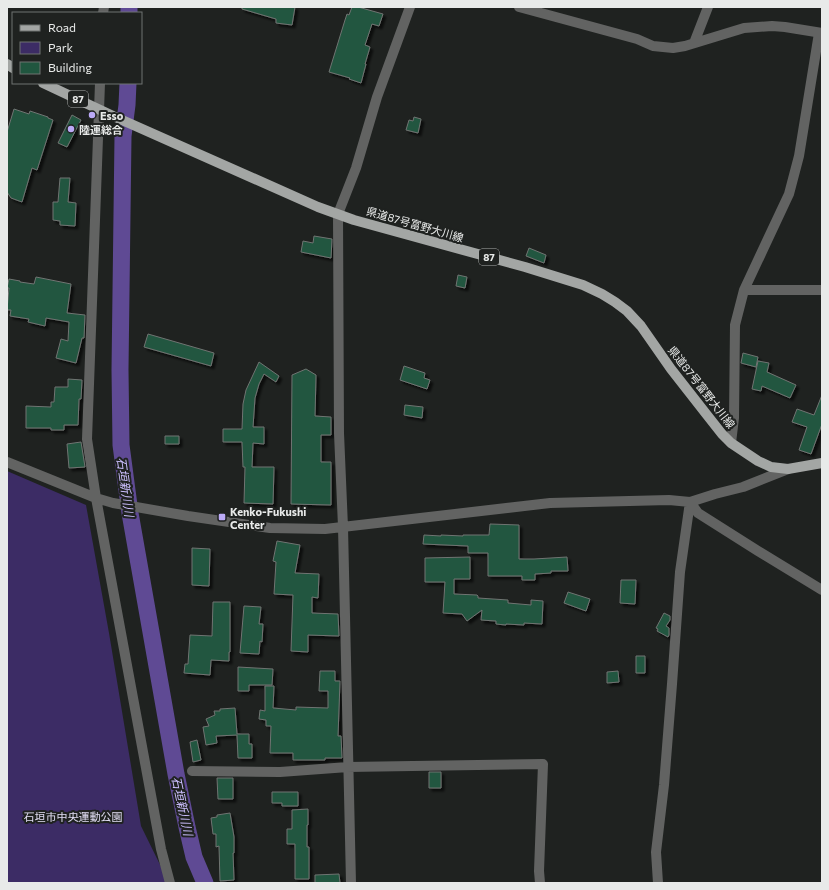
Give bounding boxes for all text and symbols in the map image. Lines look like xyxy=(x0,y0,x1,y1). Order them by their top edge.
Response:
legend xyxy=(12,12,142,84)
text: Road xyxy=(48,20,76,34)
text: Park xyxy=(48,40,74,54)
text: Building xyxy=(48,60,92,74)
road number: 87 xyxy=(68,91,88,107)
place label: Esso xyxy=(100,109,124,122)
marker: Esso xyxy=(87,110,97,120)
place label: 陸運総合 xyxy=(79,123,123,136)
marker: 陸運総合 xyxy=(66,124,76,134)
street label: 県道87号富野大川線 xyxy=(365,204,465,244)
road number: 87 xyxy=(479,249,499,265)
street label: 県道87号富野大川線 xyxy=(666,343,738,431)
water label: 石垣新川川 xyxy=(115,456,137,520)
place label: Kenko-Fukushi Center xyxy=(230,505,306,531)
marker: Kenko-Fukushi Center xyxy=(217,512,227,522)
water label: 石垣新川川 xyxy=(170,775,196,839)
park label: 石垣市中央運動公園 xyxy=(24,810,123,823)

